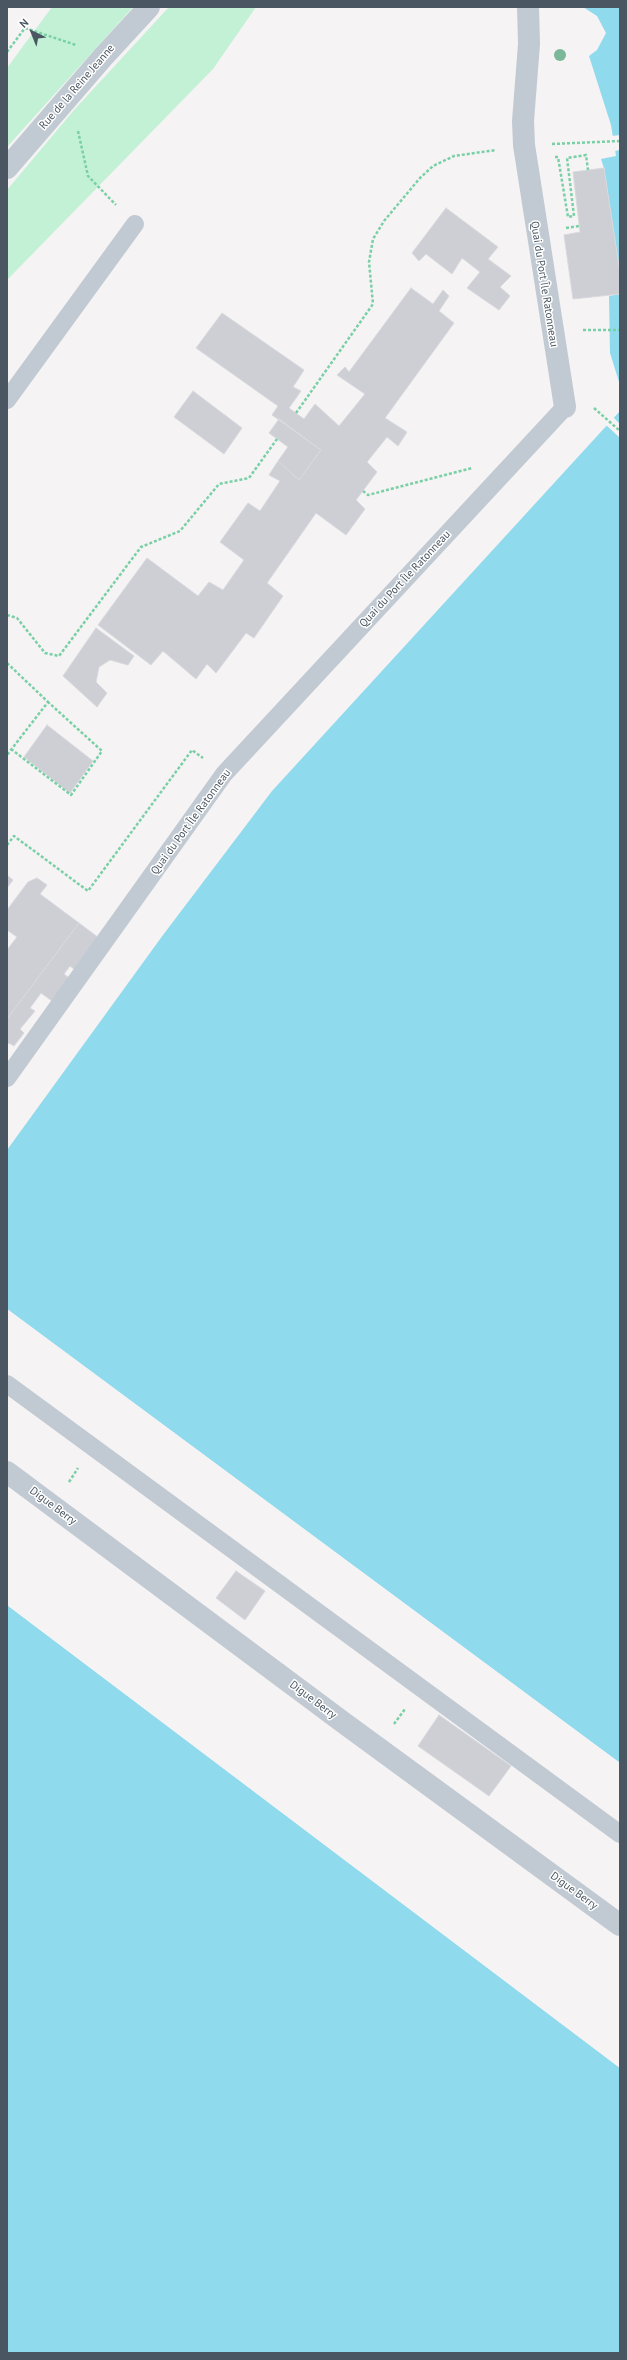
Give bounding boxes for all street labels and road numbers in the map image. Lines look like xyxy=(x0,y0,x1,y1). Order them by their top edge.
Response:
street label: Rue de la Reine Jeanne xyxy=(37,42,117,132)
street label: Quai du Port Île Ratonneau xyxy=(528,220,560,348)
street label: Quai du Port Île Ratonneau xyxy=(357,528,453,630)
street label: Quai du Port Île Ratonneau xyxy=(148,767,234,877)
street label: Digue Berry xyxy=(27,1484,79,1528)
street label: Digue Berry xyxy=(287,1678,339,1722)
street label: Digue Berry xyxy=(548,1869,600,1913)

